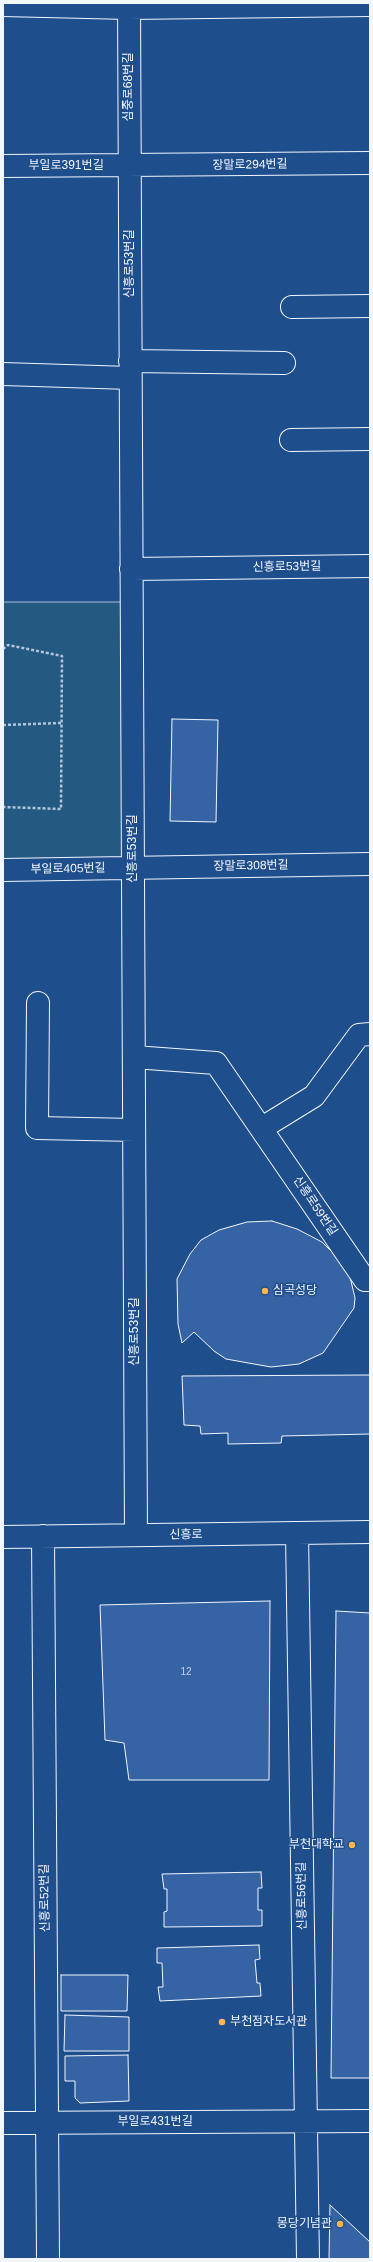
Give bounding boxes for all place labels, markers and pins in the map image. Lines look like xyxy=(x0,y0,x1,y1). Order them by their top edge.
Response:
place label: 심곡성당 xyxy=(273,1284,317,1298)
marker: 심곡성당 xyxy=(260,1286,270,1296)
place label: 부천대학교 xyxy=(289,1838,344,1852)
marker: 부천대학교 xyxy=(347,1840,357,1850)
place label: 부천점자도서관 xyxy=(230,2015,307,2029)
marker: 부천점자도서관 xyxy=(217,2017,227,2027)
place label: 몽당기념관 xyxy=(277,2217,332,2231)
marker: 몽당기념관 xyxy=(335,2219,345,2229)

